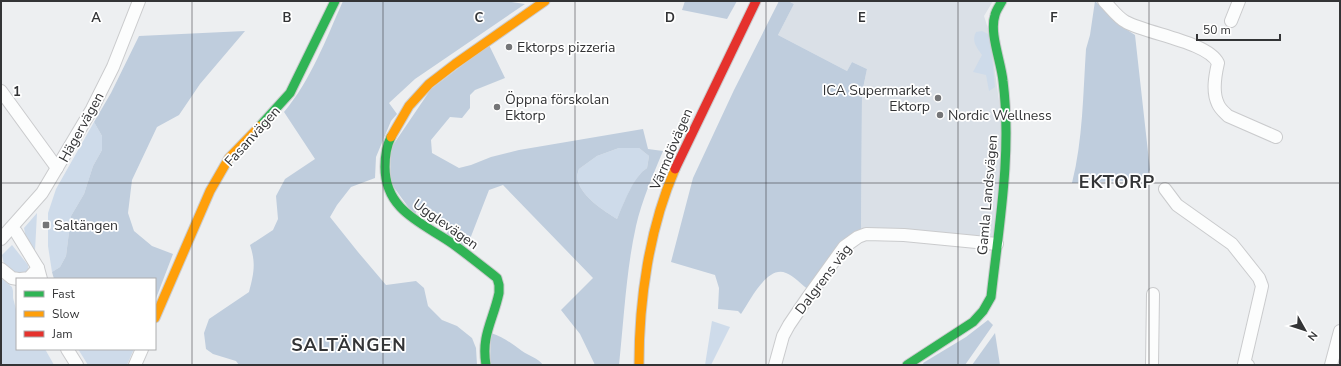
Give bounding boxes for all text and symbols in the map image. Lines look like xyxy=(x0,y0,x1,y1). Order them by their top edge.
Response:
text: A xyxy=(91,9,101,27)
text: B xyxy=(283,9,292,27)
text: C xyxy=(475,9,484,27)
text: D xyxy=(665,9,675,27)
text: E xyxy=(858,9,866,27)
text: F xyxy=(1050,9,1058,27)
scale bar xyxy=(1197,16,1280,42)
text: 50 m xyxy=(1203,22,1231,38)
place label: Ektorps pizzeria xyxy=(517,38,615,57)
marker: Ektorps pizzeria xyxy=(504,42,514,52)
place label: ICA Supermarket Ektorp xyxy=(823,81,930,116)
text: 1 xyxy=(13,83,21,101)
street label: Hägervägen xyxy=(54,89,108,166)
place label: Öppna förskolan Ektorp xyxy=(505,90,609,125)
marker: ICA Supermarket Ektorp xyxy=(933,93,943,103)
street label: Fasanvägen xyxy=(220,102,285,171)
marker: Öppna förskolan Ektorp xyxy=(492,102,502,112)
street label: Värmdövägen xyxy=(645,105,697,194)
place label: Nordic Wellness xyxy=(948,106,1052,125)
marker: Nordic Wellness xyxy=(935,110,945,120)
street label: Gamla Landsvägen xyxy=(973,134,1002,256)
district label: EKTORP xyxy=(1079,170,1155,194)
street label: Ugglevägen xyxy=(409,195,482,254)
place label: Saltängen xyxy=(54,216,118,235)
marker: Saltängen xyxy=(41,220,51,230)
street label: Dalgrens väg xyxy=(791,240,856,318)
legend xyxy=(16,278,156,350)
text: Fast xyxy=(52,286,75,302)
text: Slow xyxy=(52,306,80,322)
north arrow xyxy=(1285,310,1325,350)
text: Jam xyxy=(51,326,73,342)
text: N xyxy=(1304,328,1321,344)
district label: SALTÄNGEN xyxy=(291,333,407,357)

